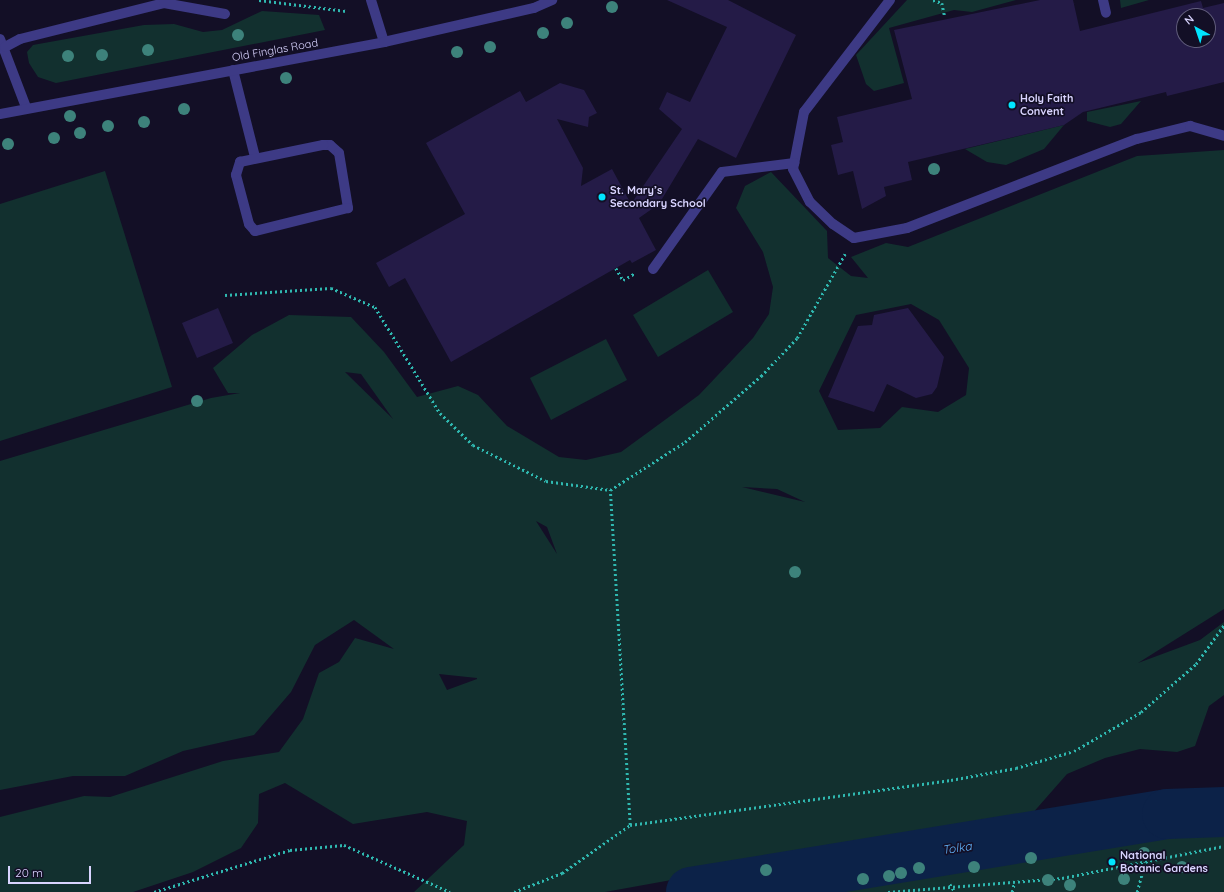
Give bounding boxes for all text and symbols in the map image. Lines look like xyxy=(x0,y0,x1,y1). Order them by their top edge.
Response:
north arrow xyxy=(1176,8,1216,48)
text: N xyxy=(1181,12,1197,28)
street label: Old Finglas Road xyxy=(231,36,319,64)
place label: Holy Faith Convent xyxy=(1020,92,1074,118)
marker: Holy Faith Convent xyxy=(1007,100,1017,110)
place label: St. Mary’s Secondary School xyxy=(610,184,706,210)
marker: St. Mary’s Secondary School xyxy=(597,192,607,202)
water label: Tolka xyxy=(941,839,973,857)
place label: National Botanic Gardens xyxy=(1120,849,1208,875)
marker: National Botanic Gardens xyxy=(1107,857,1117,867)
scale bar xyxy=(10,858,93,884)
text: 20 m xyxy=(15,865,43,880)

